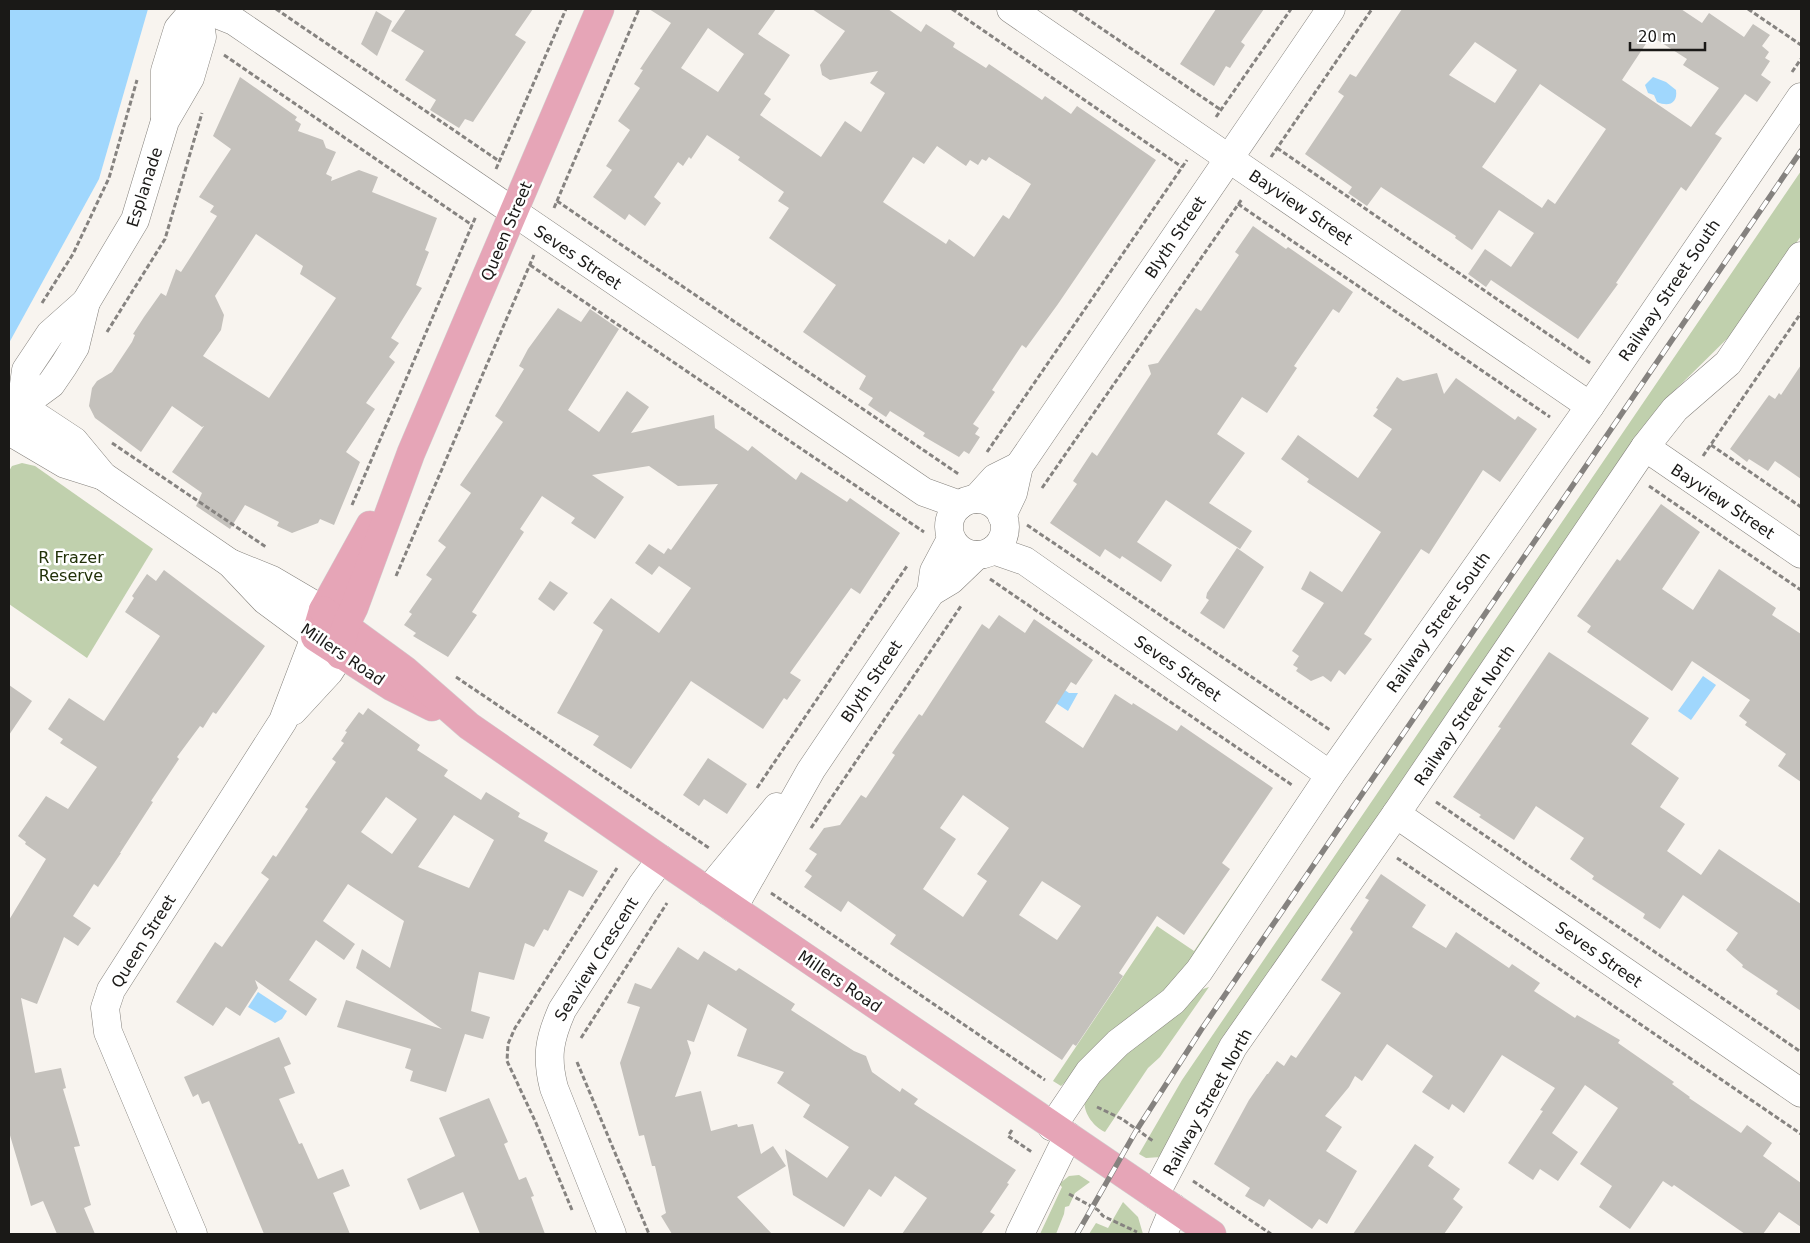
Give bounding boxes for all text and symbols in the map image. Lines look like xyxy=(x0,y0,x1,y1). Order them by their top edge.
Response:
scale bar xyxy=(1630,20,1705,52)
text: 20 m xyxy=(1638,28,1676,46)
street label: Esplanade xyxy=(123,145,166,229)
street label: Bayview Street xyxy=(1245,166,1356,249)
street label: Queen Street xyxy=(477,179,536,284)
street label: Blyth Street xyxy=(1141,193,1210,282)
street label: Railway Street South xyxy=(1615,216,1724,365)
street label: Seves Street xyxy=(530,221,625,294)
street label: Bayview Street xyxy=(1667,460,1778,543)
park label: R Frazer Reserve xyxy=(38,548,104,585)
street label: Railway Street South xyxy=(1383,548,1494,696)
street label: Millers Road xyxy=(297,619,388,689)
street label: Seves Street xyxy=(1131,632,1225,705)
street label: Blyth Street xyxy=(837,637,906,726)
street label: Railway Street North xyxy=(1410,641,1519,789)
street label: Queen Street xyxy=(107,891,180,991)
street label: Seaview Crescent xyxy=(551,894,642,1025)
street label: Seves Street xyxy=(1552,918,1646,991)
street label: Millers Road xyxy=(794,946,885,1016)
street label: Railway Street North xyxy=(1159,1025,1256,1179)

